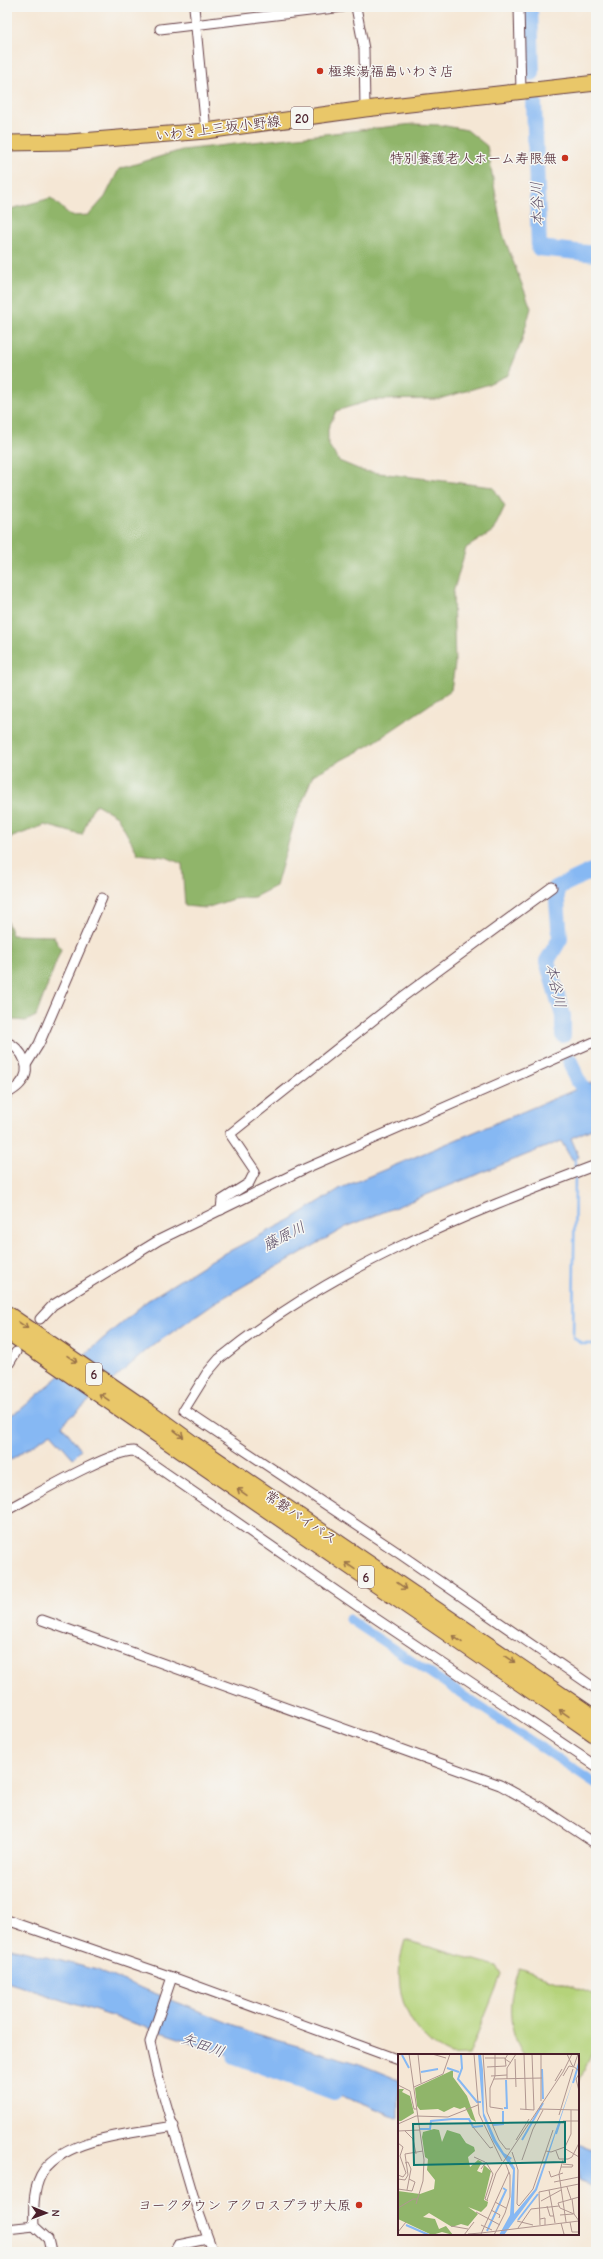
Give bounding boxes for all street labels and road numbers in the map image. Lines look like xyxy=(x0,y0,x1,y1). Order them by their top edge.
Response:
road number: 20 xyxy=(291,107,313,129)
street label: いわき上三坂小野線 xyxy=(154,112,282,145)
road number: 6 xyxy=(86,1363,102,1385)
street label: 常磐バイパス xyxy=(261,1487,340,1548)
road number: 6 xyxy=(358,1566,374,1588)

